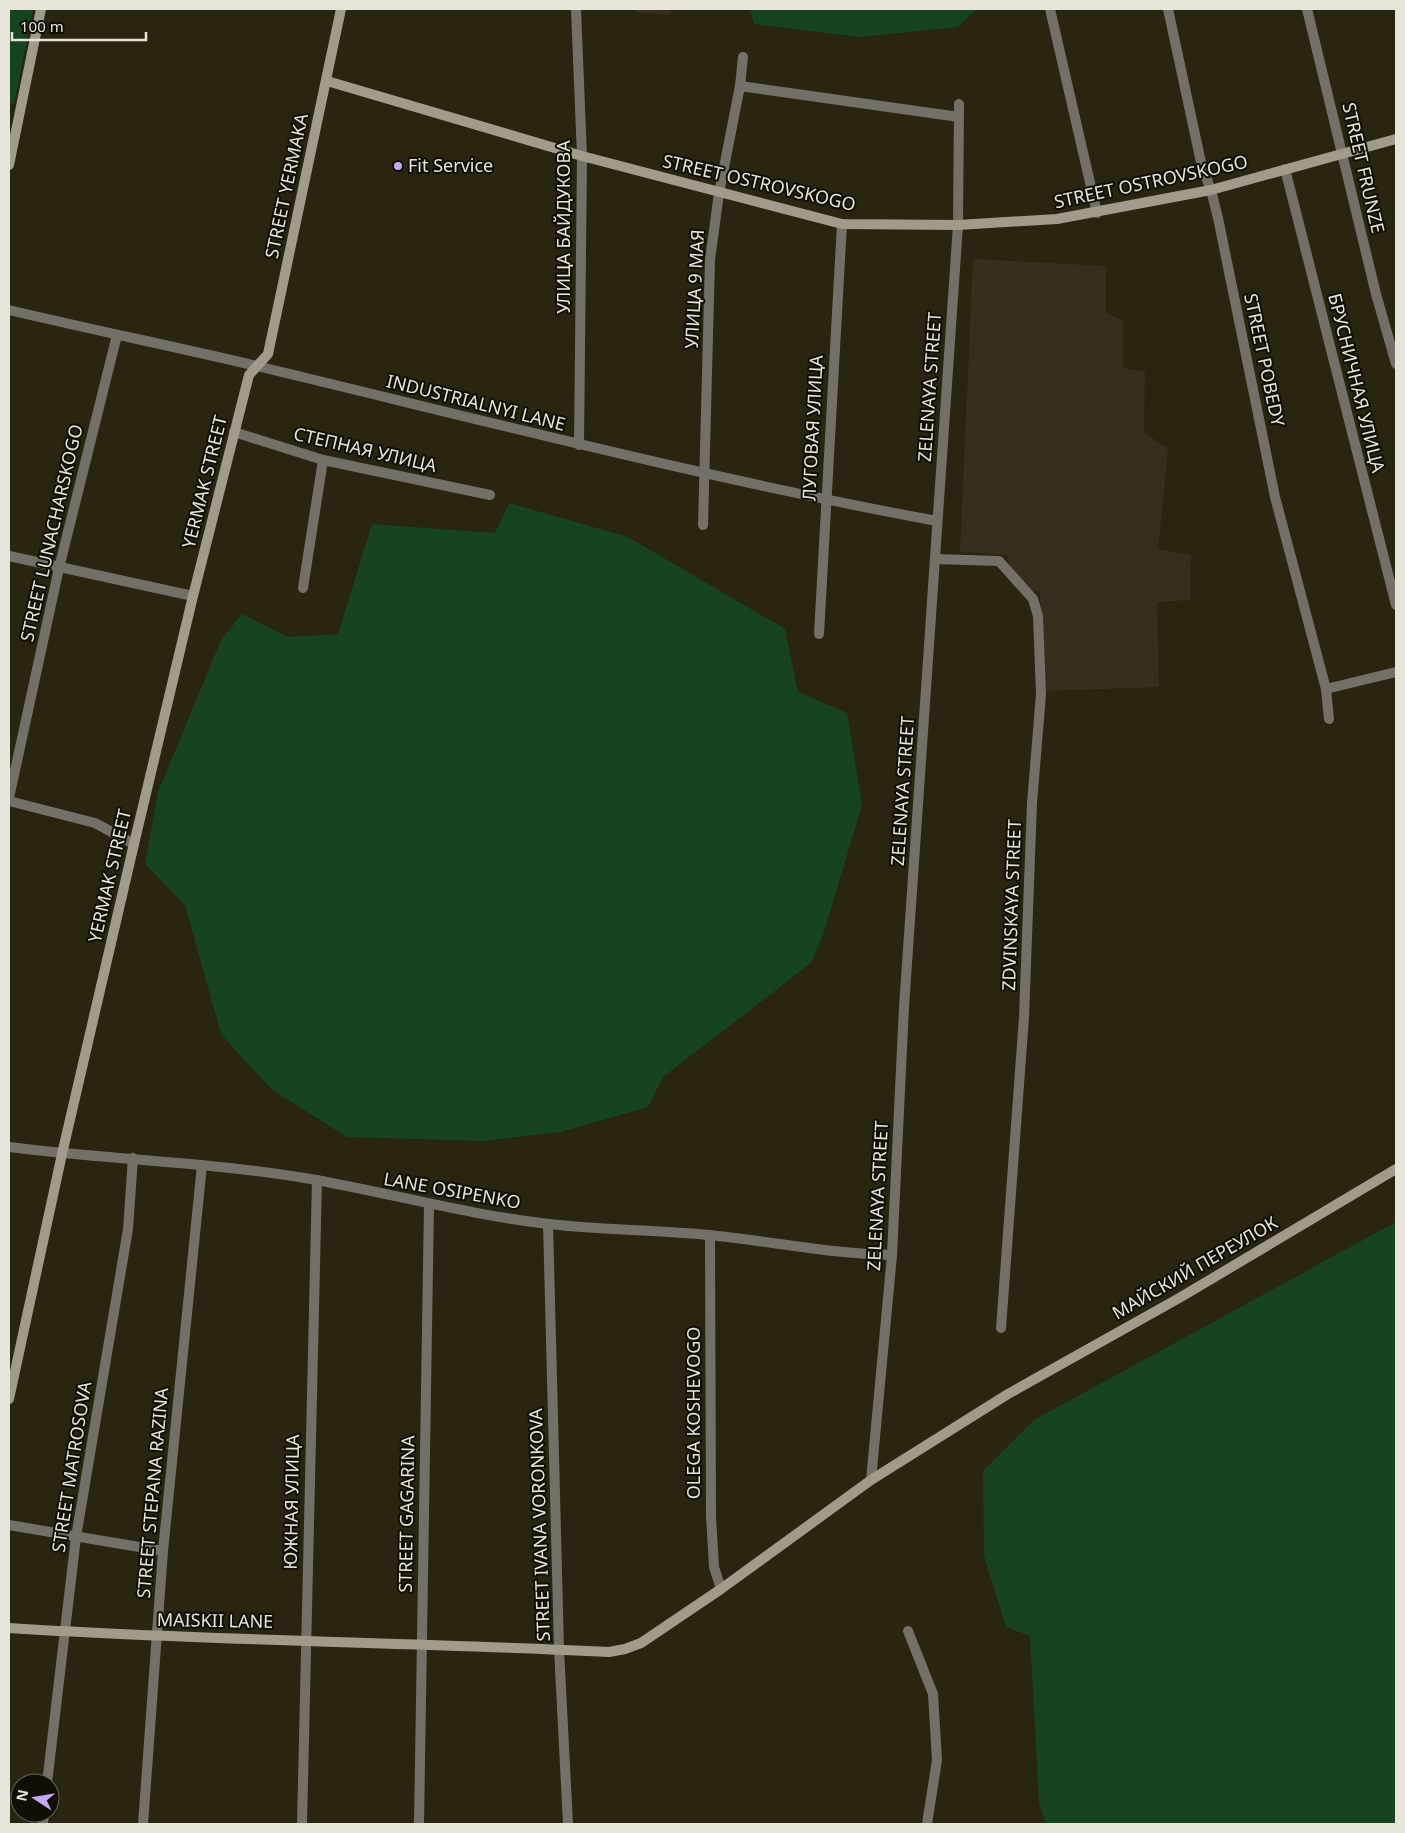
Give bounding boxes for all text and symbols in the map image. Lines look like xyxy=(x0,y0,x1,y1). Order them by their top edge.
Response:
scale bar xyxy=(12,10,146,42)
text: 100 m xyxy=(20,16,64,36)
street label: STREET FRUNZE xyxy=(1337,100,1391,236)
street label: STREET YERMAKA xyxy=(259,111,313,261)
street label: УЛИЦА БАЙДУКОВА xyxy=(551,140,575,314)
street label: STREET OSTROVSKOGO xyxy=(660,148,858,216)
street label: STREET OSTROVSKOGO xyxy=(1052,149,1250,213)
place label: Fit Service xyxy=(408,153,493,177)
marker: Fit Service xyxy=(392,160,404,172)
street label: УЛИЦА 9 МАЯ xyxy=(679,229,709,349)
street label: STREET POBEDY xyxy=(1239,291,1291,429)
street label: БРУСНИЧНАЯ УЛИЦА xyxy=(1323,291,1391,475)
street label: ZELENAYA STREET xyxy=(912,311,946,463)
street label: ЛУГОВАЯ УЛИЦА xyxy=(796,354,828,501)
street label: INDUSTRIALNYI LANE xyxy=(384,368,568,436)
street label: YERMAK STREET xyxy=(176,413,232,551)
street label: СТЕПНАЯ УЛИЦА xyxy=(291,421,440,477)
street label: STREET LUNACHARSKOGO xyxy=(14,422,88,644)
street label: ZELENAYA STREET xyxy=(885,715,919,867)
street label: YERMAK STREET xyxy=(82,807,136,945)
street label: ZDVINSKAYA STREET xyxy=(996,819,1026,991)
street label: ZELENAYA STREET xyxy=(861,1120,893,1272)
street label: LANE OSIPENKO xyxy=(382,1166,523,1214)
street label: МАЙСКИЙ ПЕРЕУЛОК xyxy=(1107,1210,1282,1324)
street label: OLEGA KOSHEVOGO xyxy=(681,1327,705,1499)
street label: STREET MATROSOVA xyxy=(46,1379,96,1554)
street label: STREET STEPANA RAZINA xyxy=(131,1386,173,1599)
street label: STREET IVANA VORONKOVA xyxy=(523,1408,555,1642)
street label: ЮЖНАЯ УЛИЦА xyxy=(278,1434,304,1570)
street label: STREET GAGARINA xyxy=(393,1435,419,1593)
street label: MAISKII LANE xyxy=(157,1607,273,1633)
north arrow xyxy=(10,1773,60,1823)
text: N xyxy=(11,1788,32,1803)

